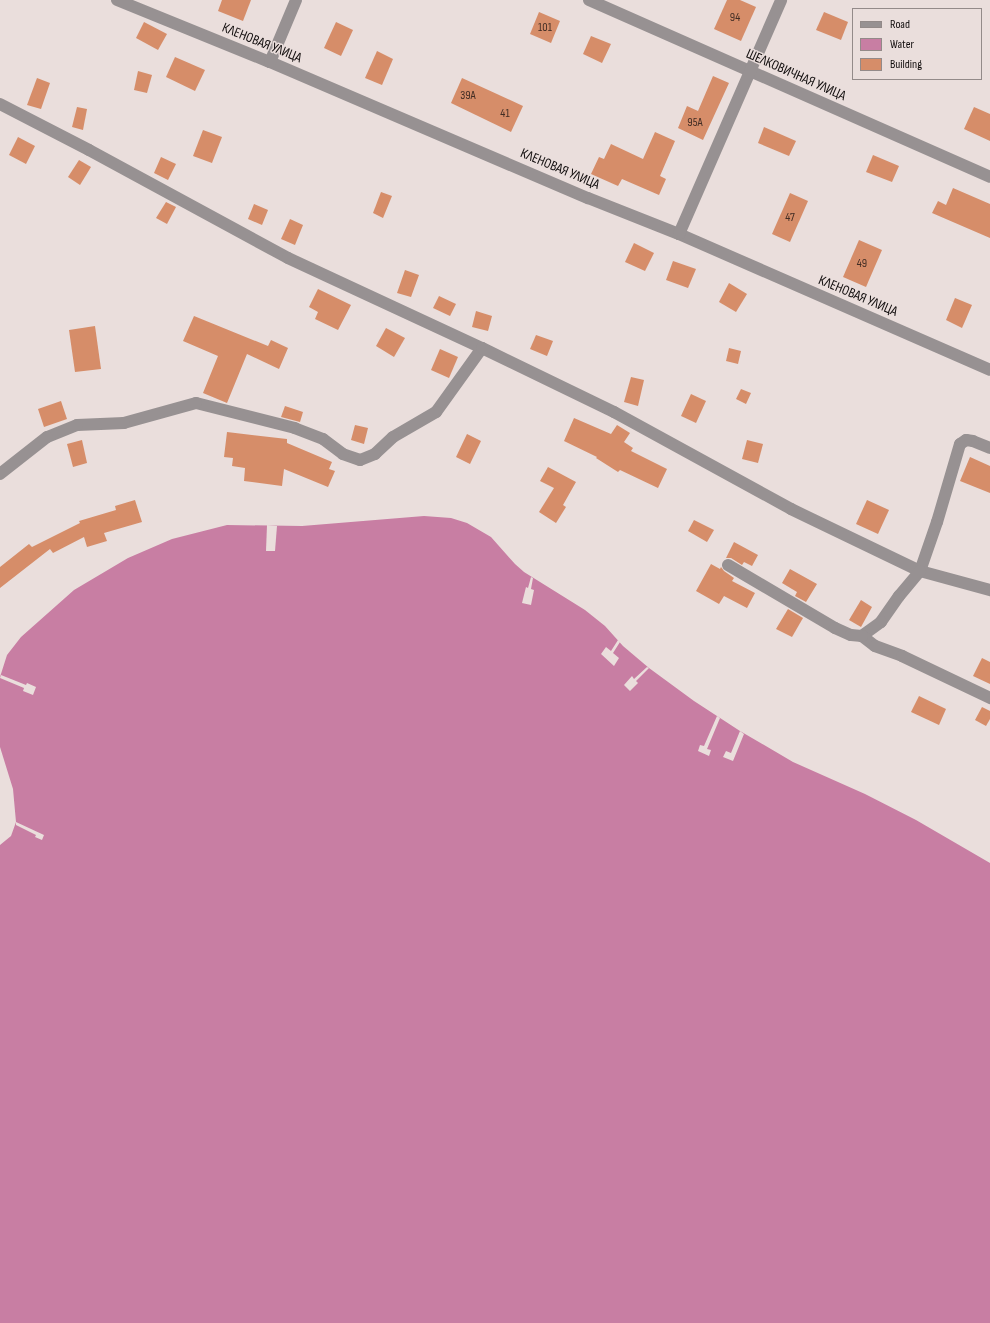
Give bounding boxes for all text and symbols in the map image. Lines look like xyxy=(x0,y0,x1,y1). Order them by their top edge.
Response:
legend xyxy=(852,8,982,80)
house number: 94 xyxy=(730,11,740,25)
text: Road xyxy=(890,17,910,32)
street label: КЛЕНОВАЯ УЛИЦА xyxy=(220,19,304,67)
house number: 101 xyxy=(538,21,552,35)
text: Water xyxy=(890,37,914,52)
street label: ШЕЛКОВИЧНАЯ УЛИЦА xyxy=(744,45,848,105)
text: Building xyxy=(890,57,922,72)
house number: 39А xyxy=(460,89,476,103)
house number: 41 xyxy=(500,107,510,121)
house number: 95А xyxy=(687,116,703,130)
street label: КЛЕНОВАЯ УЛИЦА xyxy=(518,145,602,193)
house number: 47 xyxy=(785,211,795,225)
house number: 49 xyxy=(857,257,867,271)
street label: КЛЕНОВАЯ УЛИЦА xyxy=(816,272,900,320)

